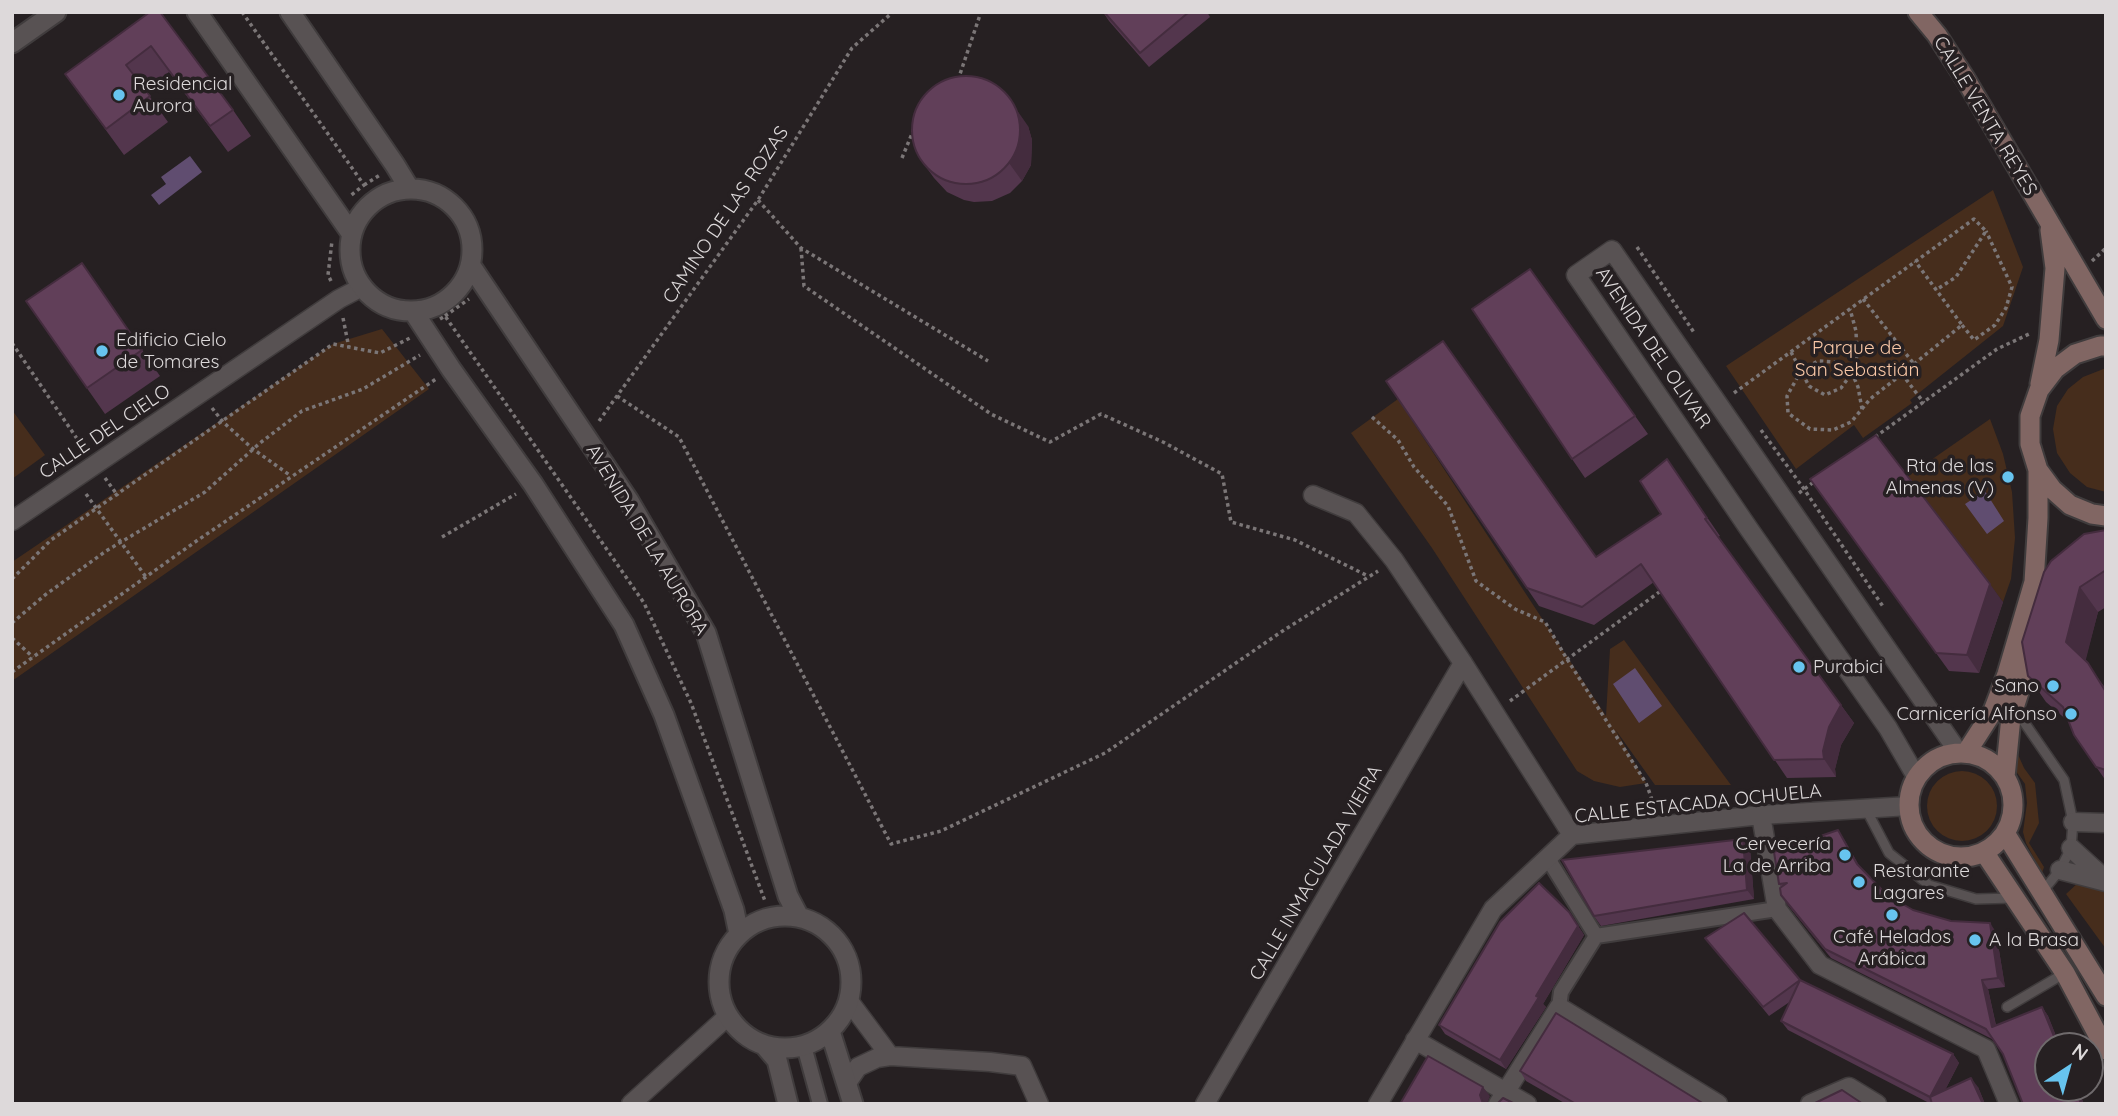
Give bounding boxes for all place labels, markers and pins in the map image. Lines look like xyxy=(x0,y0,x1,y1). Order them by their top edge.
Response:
place label: Residencial Aurora xyxy=(133,73,232,117)
marker: Residencial Aurora xyxy=(111,87,127,103)
place label: Edificio Cielo de Tomares xyxy=(116,329,227,373)
marker: Edificio Cielo de Tomares xyxy=(94,343,110,359)
place label: Rta de las Almenas (V) xyxy=(1886,455,1994,499)
marker: Rta de las Almenas (V) xyxy=(2000,469,2016,485)
place label: Purabici xyxy=(1813,656,1883,678)
marker: Purabici xyxy=(1791,659,1807,675)
place label: Sano xyxy=(1994,675,2039,697)
marker: Sano xyxy=(2045,678,2061,694)
place label: Carnicería Alfonso xyxy=(1896,703,2057,725)
marker: Carnicería Alfonso xyxy=(2063,706,2079,722)
place label: Cervecería La de Arriba xyxy=(1723,833,1831,877)
marker: Cervecería La de Arriba xyxy=(1837,847,1853,863)
place label: Restarante Lagares xyxy=(1873,860,1970,904)
marker: Restarante Lagares xyxy=(1851,874,1867,890)
marker: Café Helados Arábica xyxy=(1884,907,1900,923)
place label: Café Helados Arábica xyxy=(1833,926,1951,970)
place label: A la Brasa xyxy=(1989,929,2079,951)
marker: A la Brasa xyxy=(1967,932,1983,948)

